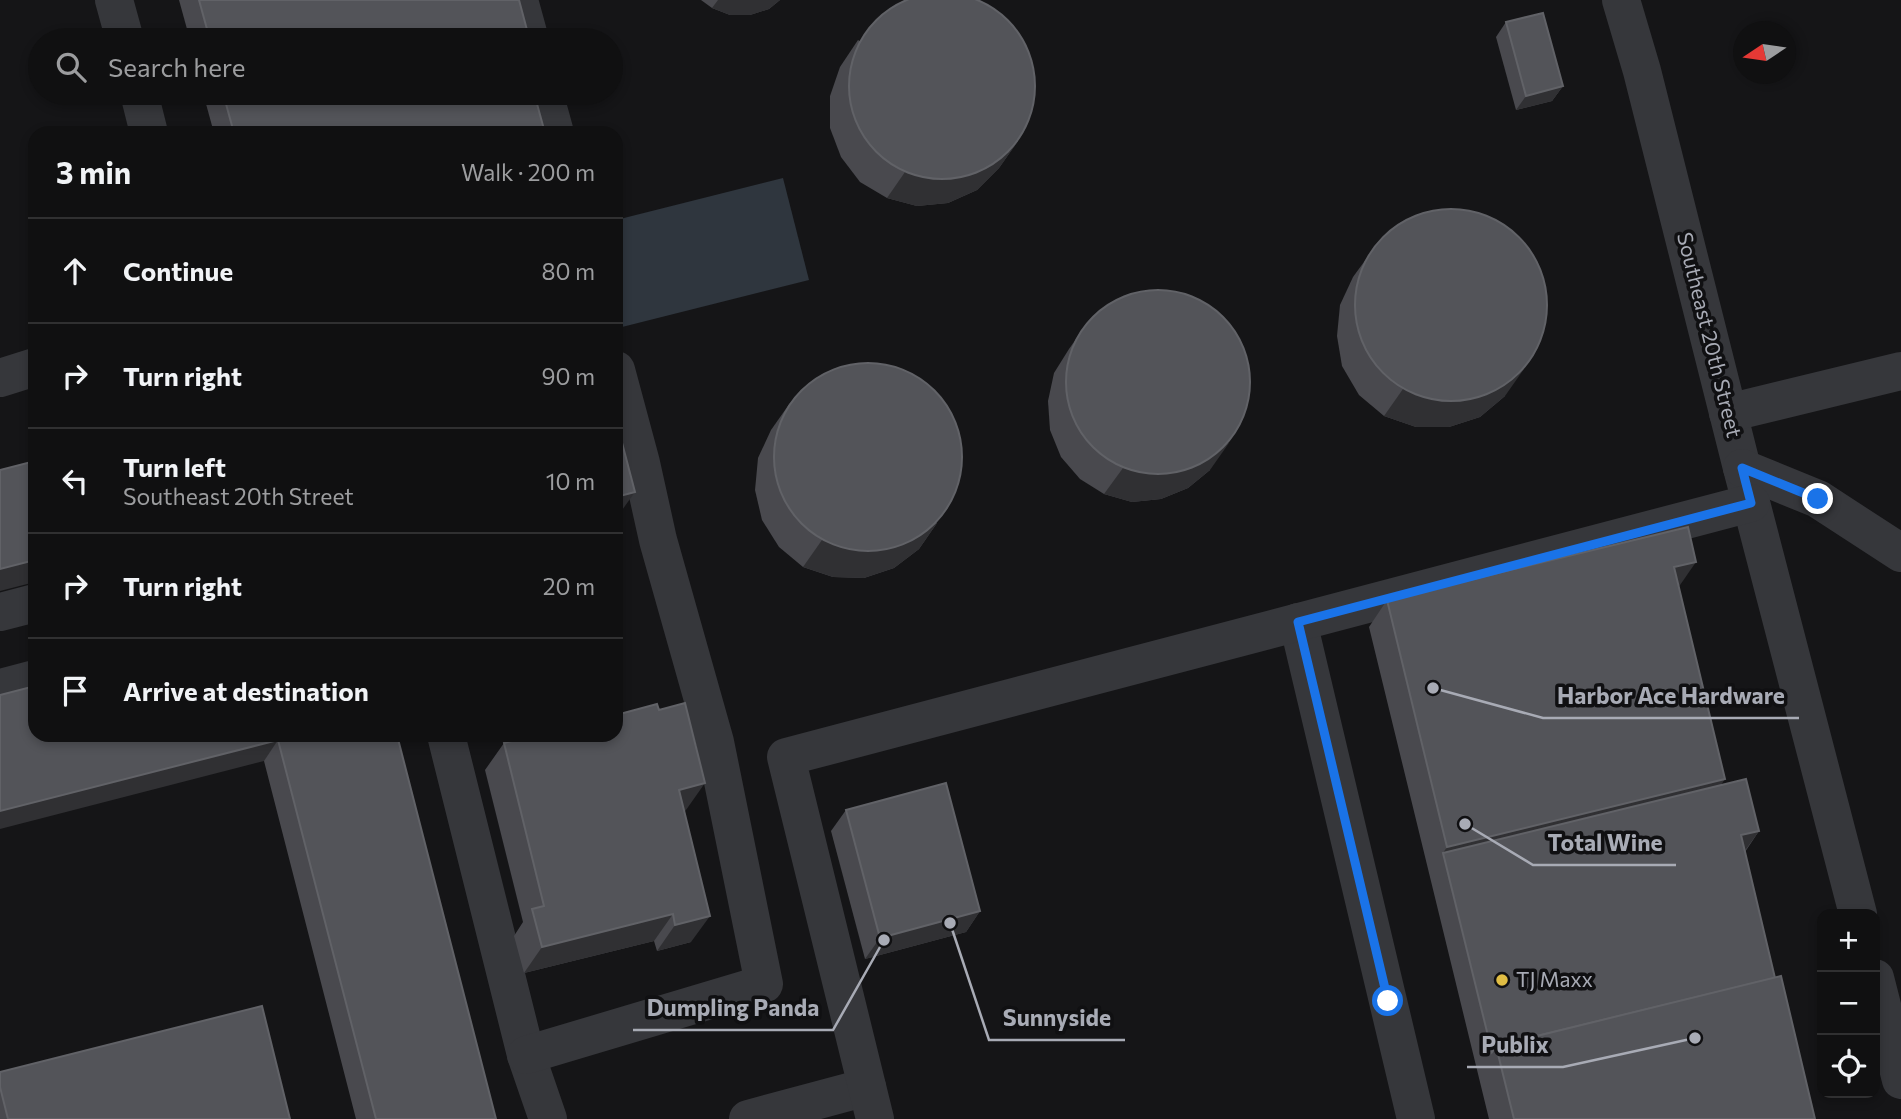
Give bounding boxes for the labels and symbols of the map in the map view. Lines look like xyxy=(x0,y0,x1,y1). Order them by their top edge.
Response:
north arrow xyxy=(1733,21,1796,84)
street label: Southeast 20th Street xyxy=(1673,229,1748,440)
route end xyxy=(1802,483,1833,514)
callout: Harbor Ace Hardware xyxy=(1543,674,1799,718)
text: Harbor Ace Hardware xyxy=(1557,681,1785,709)
callout: Total Wine xyxy=(1533,821,1676,865)
text: Total Wine xyxy=(1547,828,1663,856)
place label: TJ Maxx xyxy=(1516,966,1593,991)
marker: TJ Maxx xyxy=(1494,972,1510,988)
route start xyxy=(1372,985,1403,1016)
callout: Dumpling Panda xyxy=(633,986,833,1030)
text: Dumpling Panda xyxy=(647,993,819,1021)
callout: Sunnyside xyxy=(989,996,1125,1040)
text: Sunnyside xyxy=(1003,1003,1111,1031)
callout: Publix xyxy=(1467,1023,1563,1067)
text: Publix xyxy=(1481,1030,1549,1058)

